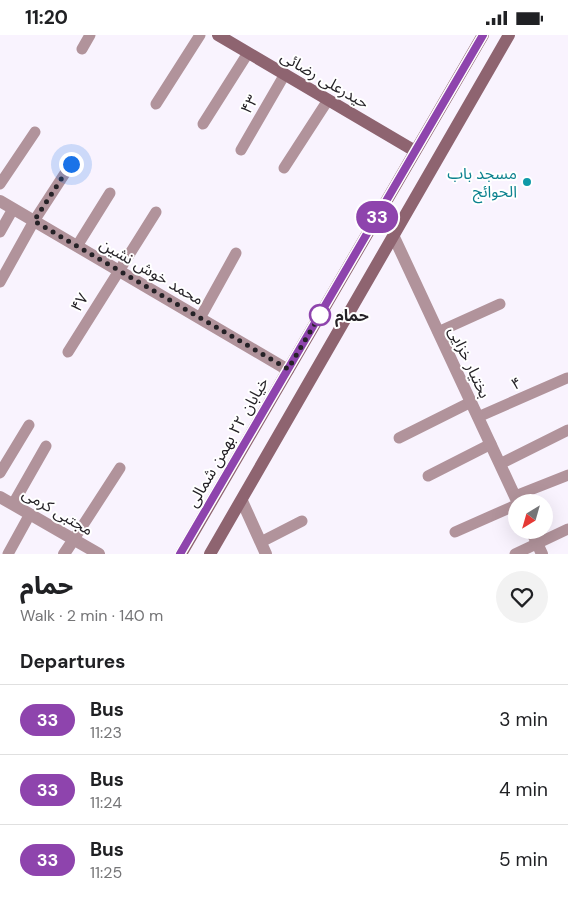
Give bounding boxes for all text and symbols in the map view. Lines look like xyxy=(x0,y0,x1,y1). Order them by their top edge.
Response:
text: 11:20 xyxy=(25,5,68,30)
street label: حیدرعلی رضائی xyxy=(277,46,373,113)
street label: ۴۳ xyxy=(236,91,263,117)
your location xyxy=(59,152,84,177)
place label: مسجد باب الحوائج xyxy=(447,163,517,204)
marker: مسجد باب الحوائج xyxy=(521,176,533,188)
line badge: 33 xyxy=(354,201,400,233)
text: 33 xyxy=(366,205,388,229)
street label: محمد خوش نشین xyxy=(96,233,208,310)
street label: ۴۷ xyxy=(66,289,93,316)
marker: حمام xyxy=(309,304,331,326)
place label: حمام xyxy=(335,305,369,327)
street label: بختیار خزایی xyxy=(444,323,495,402)
street label: ۴ xyxy=(508,372,525,395)
street label: خیابان ۲۲ بهمن شمالی xyxy=(182,373,273,511)
street label: مجتبی کرمی xyxy=(18,483,97,540)
north arrow xyxy=(508,494,552,539)
map controls xyxy=(508,494,553,539)
text: حمام xyxy=(20,570,73,601)
button: heart xyxy=(496,571,548,623)
text: Walk · 2 min · 140 m xyxy=(20,605,163,626)
text: Departures xyxy=(20,649,125,674)
text: Bus xyxy=(90,697,124,722)
text: 3 min xyxy=(499,707,548,732)
text: 33 xyxy=(37,708,58,732)
text: 11:23 xyxy=(90,722,122,743)
text: Bus xyxy=(90,767,124,792)
text: 4 min xyxy=(499,777,548,802)
text: 33 xyxy=(37,778,58,802)
text: 11:24 xyxy=(90,792,122,813)
text: Bus xyxy=(90,837,124,862)
text: 5 min xyxy=(499,847,548,872)
text: 33 xyxy=(37,848,58,872)
text: 11:25 xyxy=(90,862,122,883)

